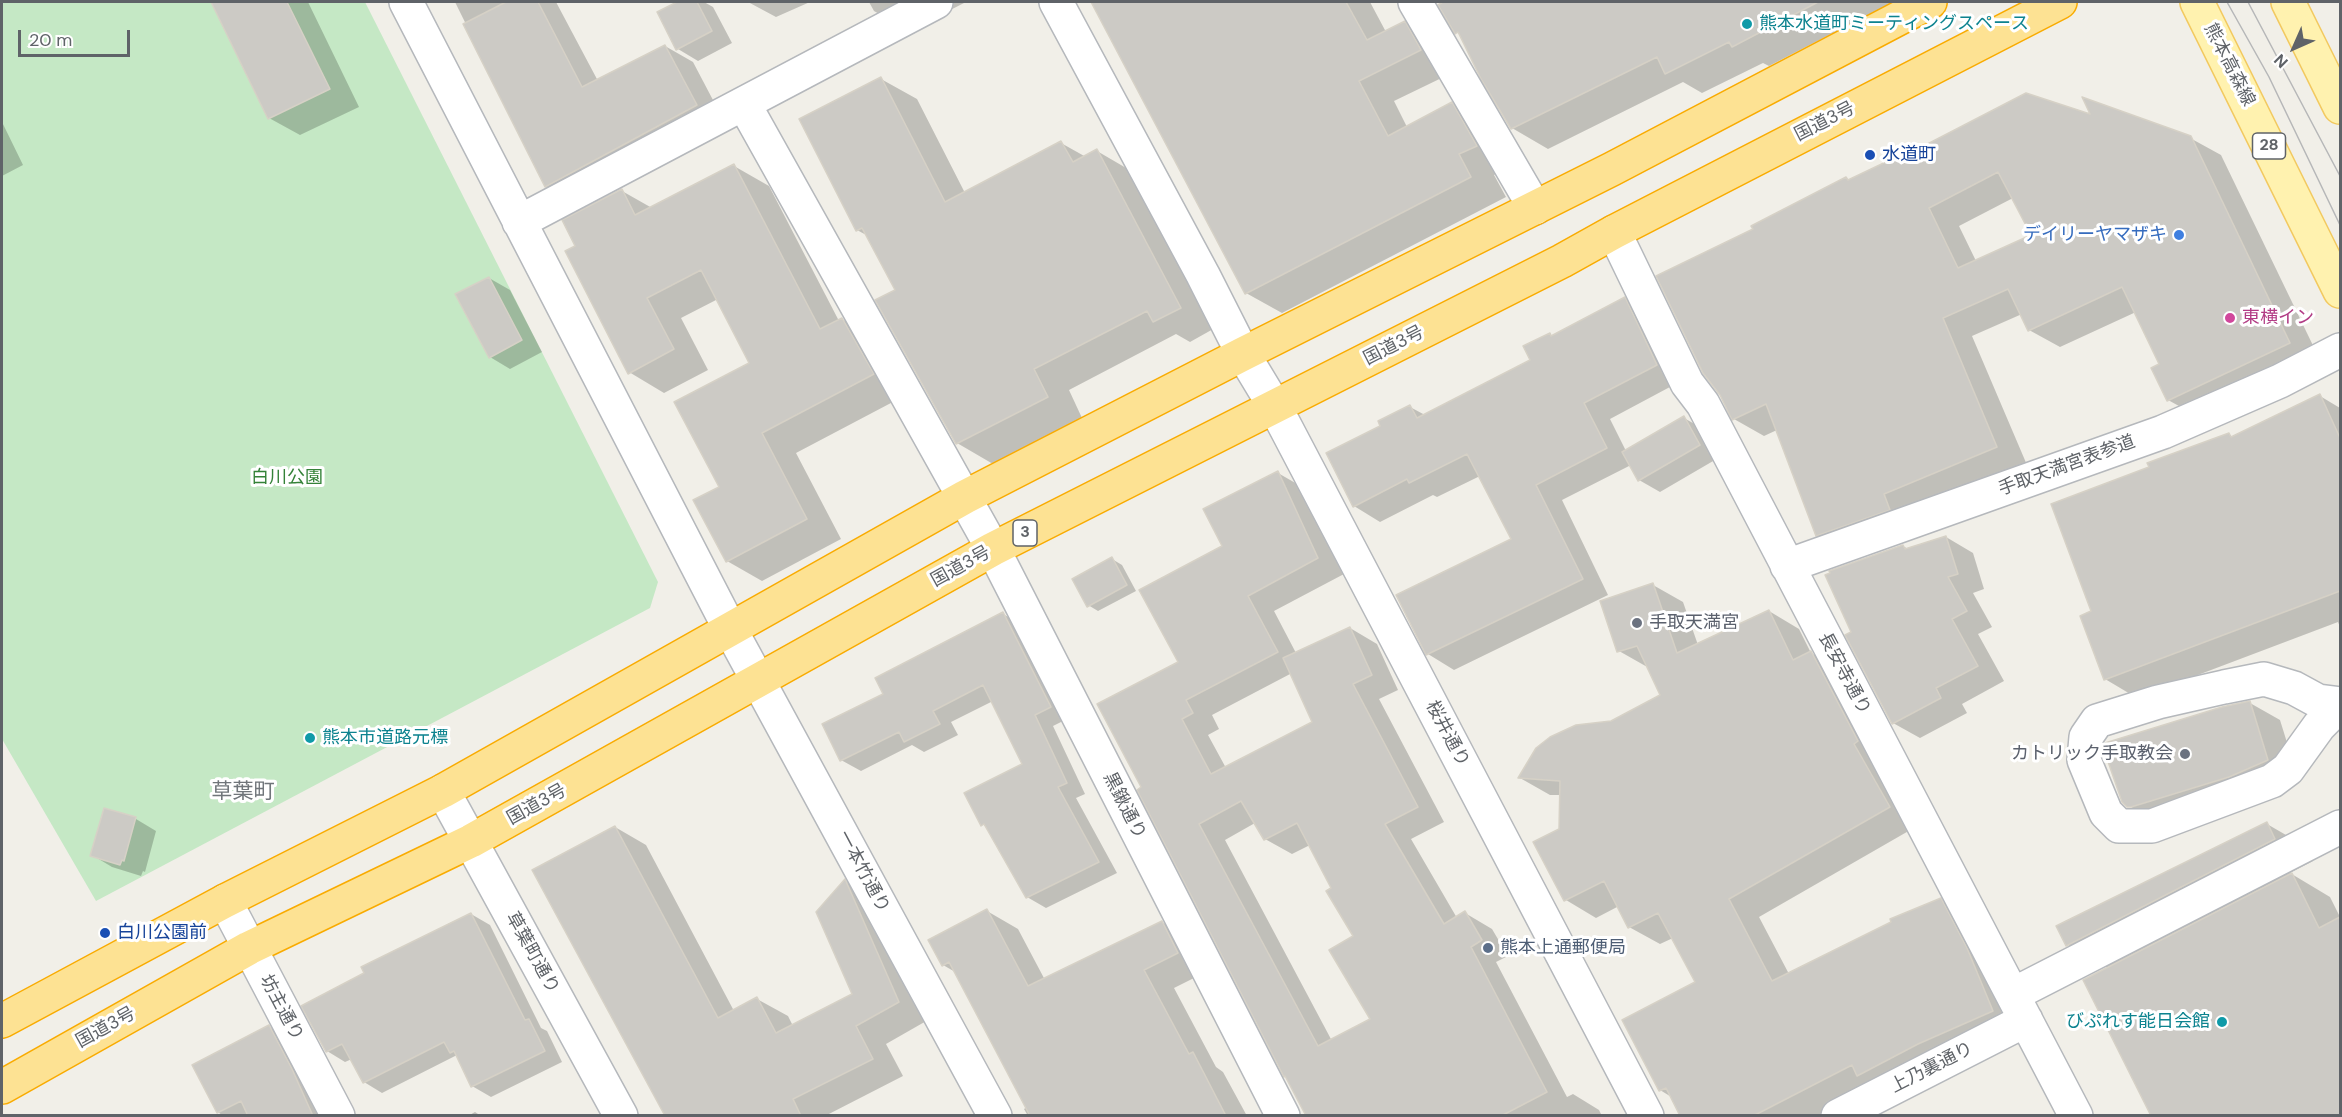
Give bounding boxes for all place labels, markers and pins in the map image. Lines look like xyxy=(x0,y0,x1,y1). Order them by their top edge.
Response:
place label: 熊本水道町ミーティングスペース xyxy=(1759,13,2029,35)
marker: 熊本水道町ミーティングスペース xyxy=(1740,17,1754,31)
place label: 水道町 xyxy=(1882,144,1936,166)
marker: 水道町 xyxy=(1863,148,1877,162)
place label: デイリーヤマザキ xyxy=(2023,224,2167,246)
marker: デイリーヤマザキ xyxy=(2172,228,2186,242)
place label: 東横イン xyxy=(2242,307,2314,329)
marker: 東横イン xyxy=(2223,311,2237,325)
place label: 手取天満宮 xyxy=(1649,612,1739,634)
marker: 手取天満宮 xyxy=(1630,616,1644,630)
place label: 熊本市道路元標 xyxy=(322,727,448,749)
marker: 熊本市道路元標 xyxy=(303,731,317,745)
place label: カトリック手取教会 xyxy=(2011,743,2173,765)
marker: カトリック手取教会 xyxy=(2178,747,2192,761)
place label: 白川公園前 xyxy=(117,922,207,944)
marker: 白川公園前 xyxy=(98,926,112,940)
place label: 熊本上通郵便局 xyxy=(1500,937,1626,959)
marker: 熊本上通郵便局 xyxy=(1481,941,1495,955)
place label: びぷれす能日会館 xyxy=(2066,1011,2210,1033)
marker: びぷれす能日会館 xyxy=(2215,1015,2229,1029)

